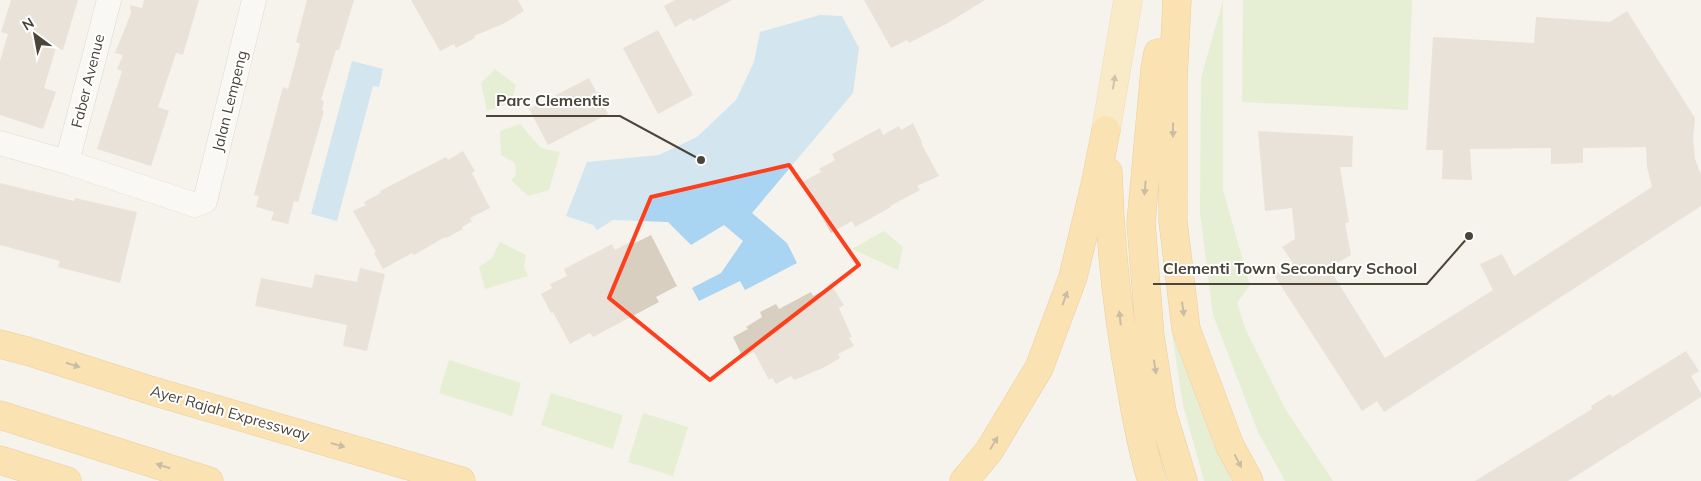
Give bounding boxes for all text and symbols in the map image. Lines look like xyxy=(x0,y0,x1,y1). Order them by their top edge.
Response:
north arrow xyxy=(10,10,60,60)
text: N xyxy=(19,14,37,34)
street label: Faber Avenue xyxy=(67,32,108,130)
street label: Jalan Lempeng xyxy=(208,48,251,153)
one-way arrow xyxy=(1110,74,1118,90)
callout: Parc Clementis xyxy=(486,85,620,116)
text: Parc Clementis xyxy=(496,90,610,110)
one-way arrow xyxy=(1169,122,1177,138)
one-way arrow xyxy=(1140,180,1148,196)
callout: Clementi Town Secondary School xyxy=(1153,253,1427,284)
text: Clementi Town Secondary School xyxy=(1163,258,1417,278)
one-way arrow xyxy=(1062,290,1069,305)
one-way arrow xyxy=(1179,301,1187,317)
one-way arrow xyxy=(1115,310,1123,326)
one-way arrow xyxy=(1151,359,1159,375)
one-way arrow xyxy=(66,362,81,370)
street label: Ayer Rajah Expressway xyxy=(148,381,312,444)
one-way arrow xyxy=(989,436,998,449)
one-way arrow xyxy=(330,441,345,449)
one-way arrow xyxy=(1234,454,1242,468)
one-way arrow xyxy=(155,462,170,470)

